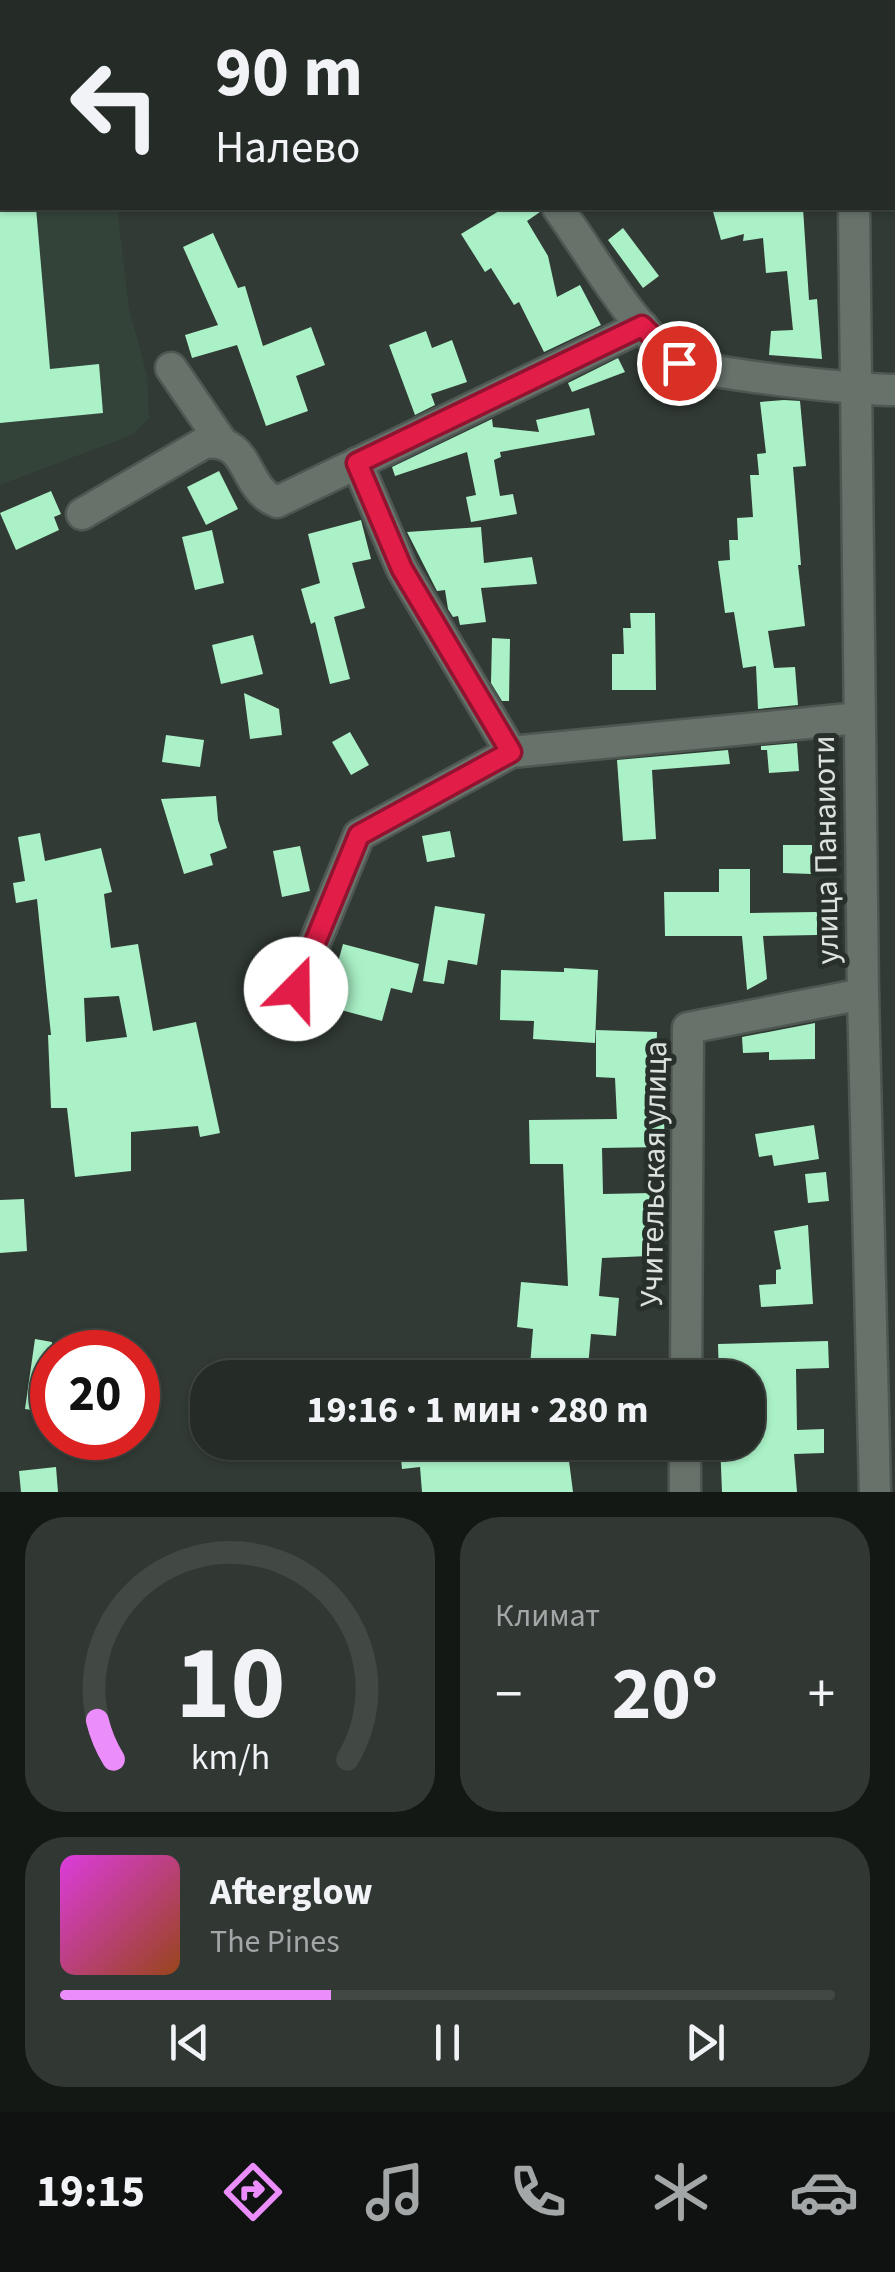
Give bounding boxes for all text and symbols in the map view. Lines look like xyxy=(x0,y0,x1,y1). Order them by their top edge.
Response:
text: 90 m xyxy=(215,23,363,123)
icon: left xyxy=(50,40,180,170)
text: Налево xyxy=(215,116,361,180)
pin xyxy=(637,321,722,406)
icon: arrive xyxy=(652,336,707,391)
street label: улица Панаиоти xyxy=(801,735,851,965)
position arrow xyxy=(244,937,348,1041)
street label: Учительская улица xyxy=(629,1041,679,1307)
speed limit sign: 20 xyxy=(30,1330,160,1460)
text: 19:16 · 1 мин · 280 m xyxy=(306,1383,649,1437)
text: Климат xyxy=(495,1593,600,1639)
text: 10 xyxy=(175,1611,285,1759)
text: 20° xyxy=(612,1641,718,1748)
text: − xyxy=(495,1656,522,1734)
text: + xyxy=(808,1656,835,1734)
text: km/h xyxy=(190,1732,270,1783)
text: Afterglow xyxy=(210,1865,373,1919)
text: The Pines xyxy=(210,1919,340,1965)
icon: previous xyxy=(162,2015,217,2070)
icon: pause xyxy=(420,2015,475,2070)
icon: next xyxy=(678,2015,733,2070)
icon: directions xyxy=(218,2157,288,2227)
icon: music xyxy=(360,2157,430,2227)
icon: phone xyxy=(503,2157,573,2227)
icon: climate xyxy=(646,2157,716,2227)
icon: car xyxy=(789,2157,859,2227)
text: 19:15 xyxy=(36,2160,145,2224)

